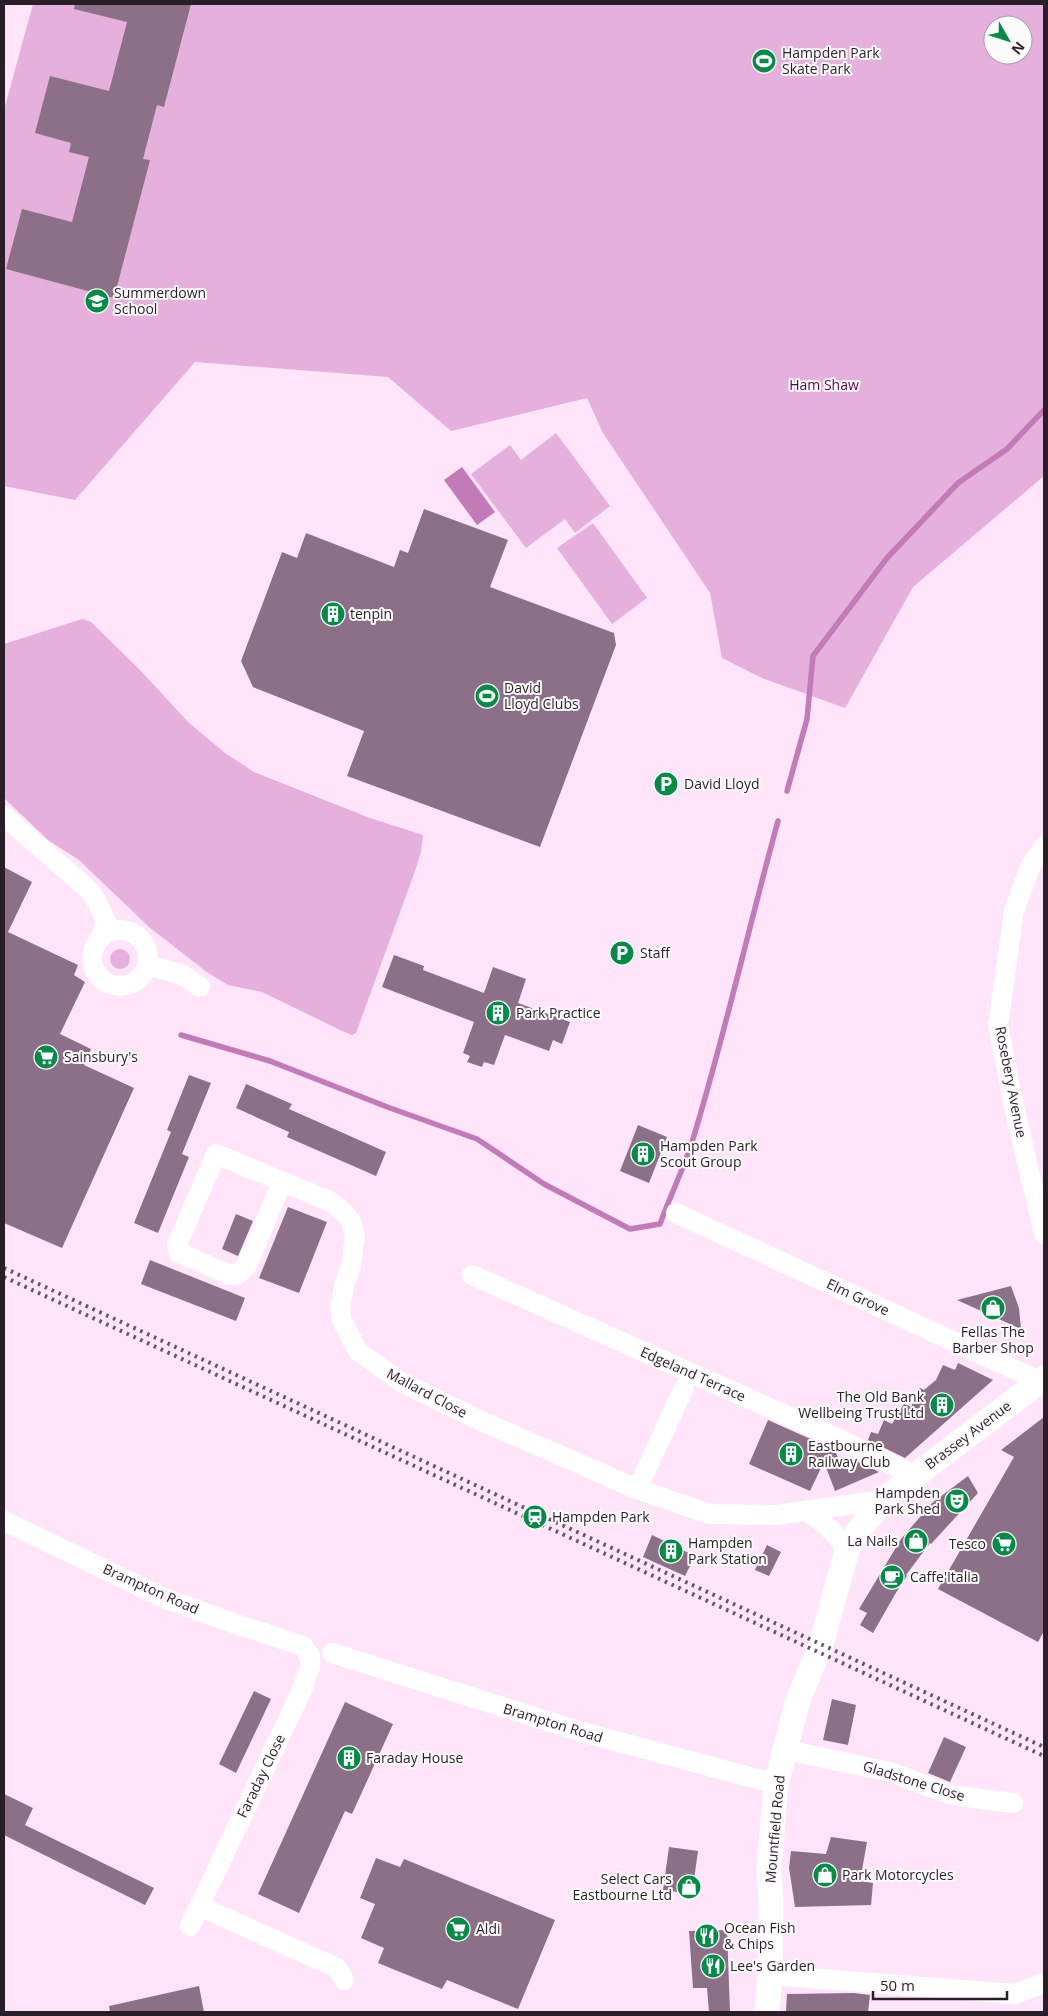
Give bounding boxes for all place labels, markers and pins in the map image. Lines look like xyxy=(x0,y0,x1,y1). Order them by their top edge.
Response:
place label: Hampden Park Skate Park xyxy=(782,43,880,78)
sports icon: Hampden Park Skate Park xyxy=(751,48,777,74)
place label: Summerdown School xyxy=(114,283,206,318)
school or university icon: Summerdown School xyxy=(84,288,110,314)
building icon: tenpin xyxy=(320,601,346,627)
place label: tenpin xyxy=(350,604,392,623)
place label: David Lloyd Clubs xyxy=(504,678,579,713)
sports icon: David Lloyd Clubs xyxy=(474,683,500,709)
parking icon: David Lloyd xyxy=(653,771,679,797)
place label: David Lloyd xyxy=(684,774,760,793)
parking icon: Staff xyxy=(609,940,635,966)
place label: Staff xyxy=(640,943,671,962)
building icon: Park Practice xyxy=(485,1000,511,1026)
place label: Park Practice xyxy=(516,1003,601,1022)
supermarket icon: Sainsbury's xyxy=(33,1044,59,1070)
place label: Sainsbury's xyxy=(64,1047,138,1066)
place label: Hampden Park Scout Group xyxy=(660,1136,758,1171)
building icon: Hampden Park Scout Group xyxy=(630,1141,656,1167)
shop icon: Fellas The Barber Shop xyxy=(980,1295,1006,1321)
place label: Fellas The Barber Shop xyxy=(952,1322,1034,1357)
place label: The Old Bank Wellbeing Trust Ltd xyxy=(798,1387,925,1422)
building icon: The Old Bank Wellbeing Trust Ltd xyxy=(929,1392,955,1418)
place label: Eastbourne Railway Club xyxy=(808,1436,890,1471)
building icon: Eastbourne Railway Club xyxy=(778,1441,804,1467)
place label: Hampden Park Shed xyxy=(874,1483,940,1518)
theatre icon: Hampden Park Shed xyxy=(944,1488,970,1514)
station icon: Hampden Park xyxy=(522,1504,548,1530)
place label: Hampden Park xyxy=(552,1507,650,1526)
shop icon: La Nails xyxy=(903,1528,929,1554)
place label: La Nails xyxy=(847,1531,898,1550)
supermarket icon: Tesco xyxy=(991,1531,1017,1557)
place label: Hampden Park Station xyxy=(688,1533,767,1568)
place label: Tesco xyxy=(949,1534,986,1553)
building icon: Hampden Park Station xyxy=(658,1538,684,1564)
cafe icon: Caffe'Italia xyxy=(879,1564,905,1590)
place label: Caffe'Italia xyxy=(910,1567,978,1586)
building icon: Faraday House xyxy=(336,1745,362,1771)
place label: Faraday House xyxy=(366,1748,464,1767)
shop icon: Park Motorcycles xyxy=(812,1862,838,1888)
place label: Park Motorcycles xyxy=(842,1865,954,1884)
place label: Select Cars Eastbourne Ltd xyxy=(573,1869,672,1904)
shop icon: Select Cars Eastbourne Ltd xyxy=(676,1874,702,1900)
supermarket icon: Aldi xyxy=(445,1916,471,1942)
place label: Ocean Fish & Chips xyxy=(724,1918,795,1953)
place label: Aldi xyxy=(476,1919,501,1938)
restaurant icon: Ocean Fish & Chips xyxy=(694,1923,720,1949)
restaurant icon: Lee's Garden xyxy=(700,1953,726,1979)
place label: Lee's Garden xyxy=(730,1956,815,1975)

